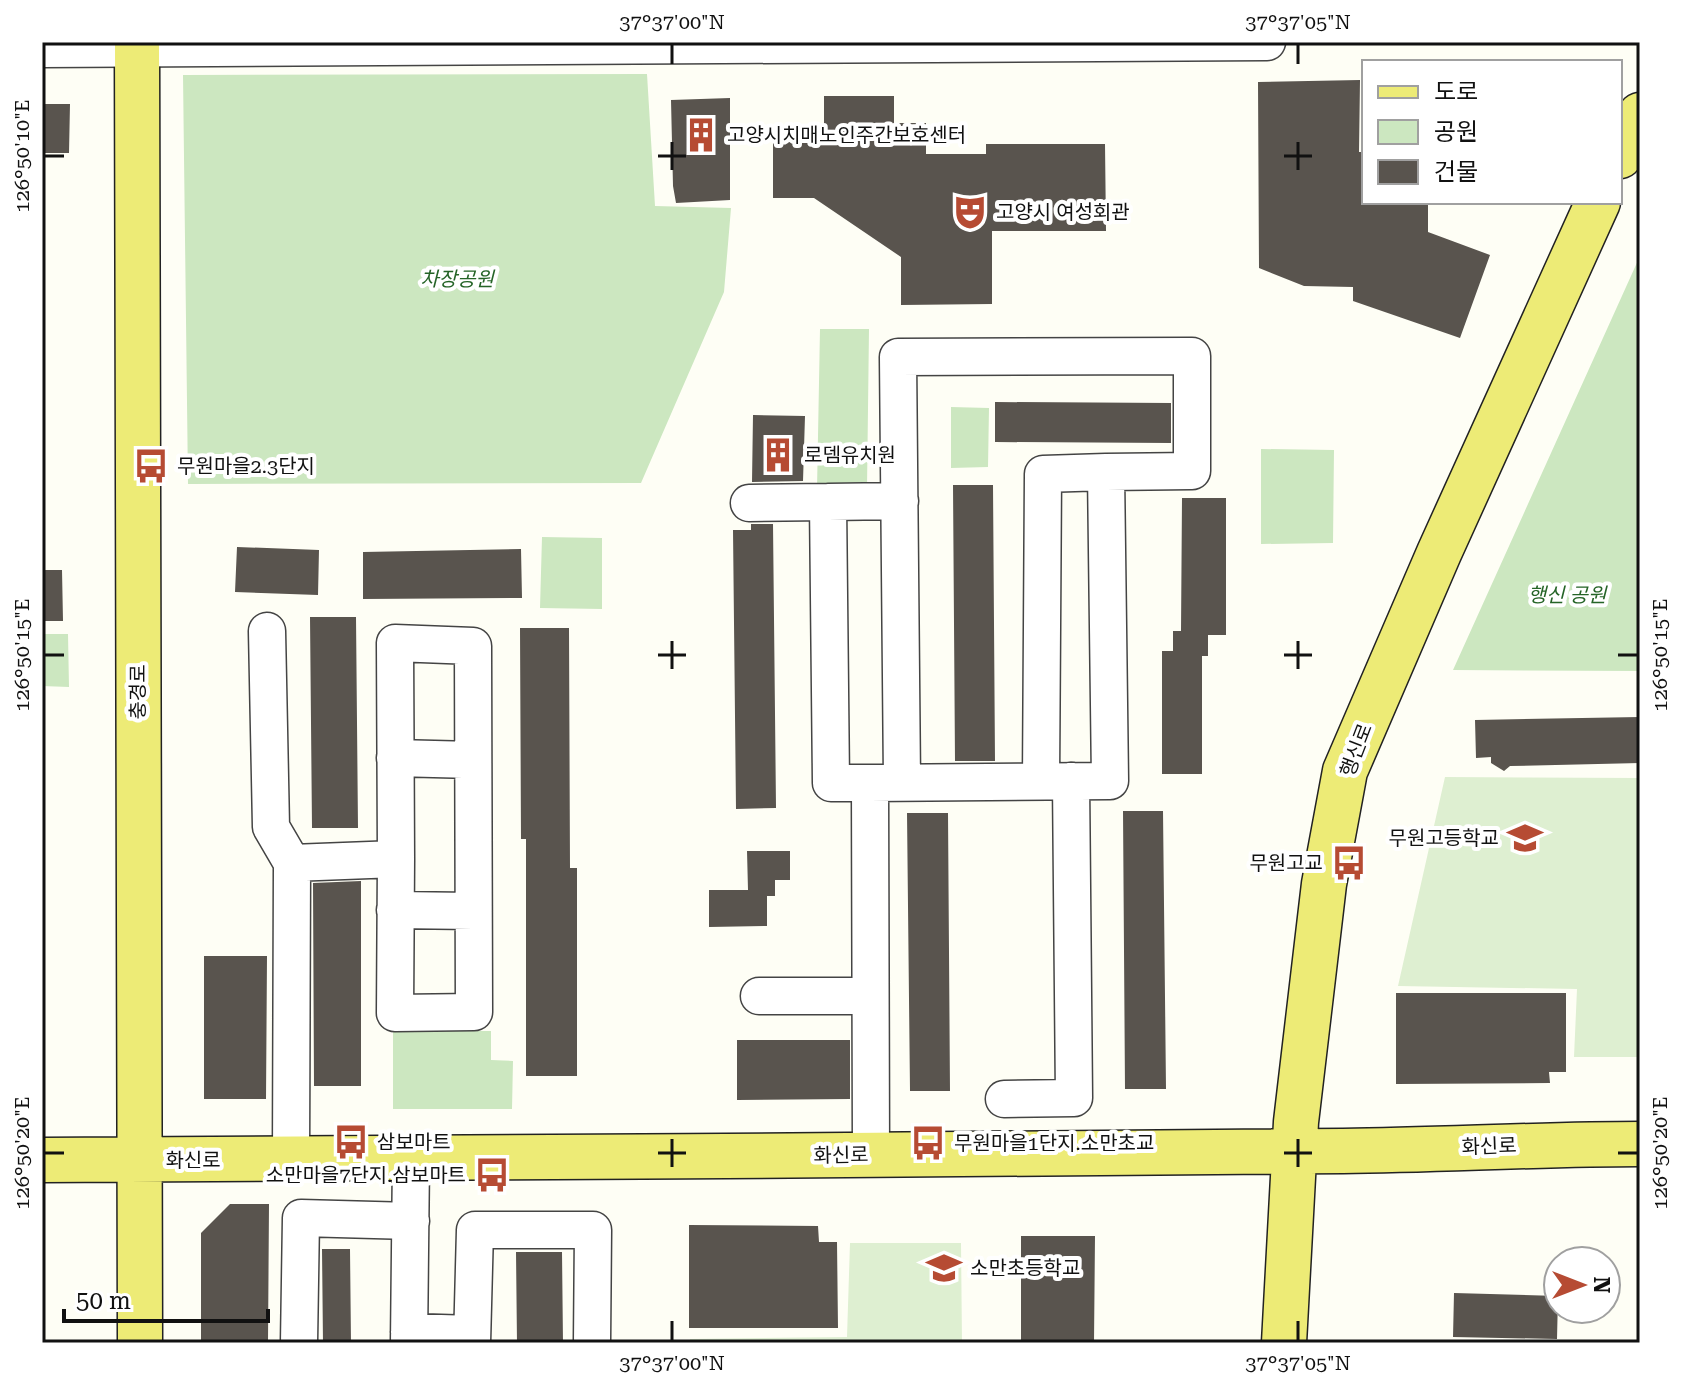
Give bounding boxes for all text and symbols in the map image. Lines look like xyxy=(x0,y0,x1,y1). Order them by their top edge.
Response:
text: 37°37'00"N xyxy=(619,10,725,34)
text: 37°37'05"N xyxy=(1245,10,1351,34)
legend xyxy=(1362,60,1622,204)
text: 도로 xyxy=(1434,78,1478,106)
text: 126°50'10"E xyxy=(10,99,34,213)
building icon: 고양시치매노인주간보호센터 xyxy=(682,116,720,154)
text: 공원 xyxy=(1434,118,1478,146)
place label: 고양시치매노인주간보호센터 xyxy=(727,123,966,147)
text: 건물 xyxy=(1434,158,1478,186)
theatre icon: 고양시 여성회관 xyxy=(951,193,989,231)
place label: 고양시 여성회관 xyxy=(996,200,1130,224)
park label: 차장공원 xyxy=(420,267,495,291)
building icon: 로뎀유치원 xyxy=(759,436,797,474)
place label: 로뎀유치원 xyxy=(804,443,896,467)
bus stop icon: 무원마을2.3단지 xyxy=(132,447,170,485)
place label: 무원마을2.3단지 xyxy=(177,454,315,478)
park label: 행신 공원 xyxy=(1528,583,1608,607)
text: 126°50'15"E xyxy=(10,598,34,712)
text: 126°50'15"E xyxy=(1648,598,1672,712)
street label: 충경로 xyxy=(126,664,150,720)
street label: 행신로 xyxy=(1335,720,1377,780)
school or university icon: 무원고등학교 xyxy=(1506,819,1544,857)
place label: 무원고등학교 xyxy=(1389,826,1499,850)
bus stop icon: 무원고교 xyxy=(1330,844,1368,882)
place label: 무원고교 xyxy=(1249,851,1323,875)
text: 126°50'20"E xyxy=(10,1096,34,1210)
text: 126°50'20"E xyxy=(1648,1096,1672,1210)
bus stop icon: 삼보마트 xyxy=(332,1123,370,1161)
bus stop icon: 무원마을1단지.소만초교 xyxy=(909,1124,947,1162)
place label: 삼보마트 xyxy=(377,1130,451,1154)
place label: 무원마을1단지.소만초교 xyxy=(954,1131,1154,1155)
street label: 화신로 xyxy=(1461,1133,1517,1159)
street label: 화신로 xyxy=(813,1143,869,1167)
street label: 화신로 xyxy=(165,1148,221,1172)
bus stop icon: 소만마을7단지.삼보마트 xyxy=(473,1156,511,1194)
place label: 소만마을7단지.삼보마트 xyxy=(266,1163,466,1187)
north arrow xyxy=(1542,1245,1622,1325)
school or university icon: 소만초등학교 xyxy=(925,1249,963,1287)
place label: 소만초등학교 xyxy=(970,1256,1080,1280)
scale bar xyxy=(64,1273,268,1323)
text: N xyxy=(1589,1277,1614,1294)
text: 50 m xyxy=(76,1287,131,1315)
text: 37°37'00"N xyxy=(619,1351,725,1375)
text: 37°37'05"N xyxy=(1245,1351,1351,1375)

